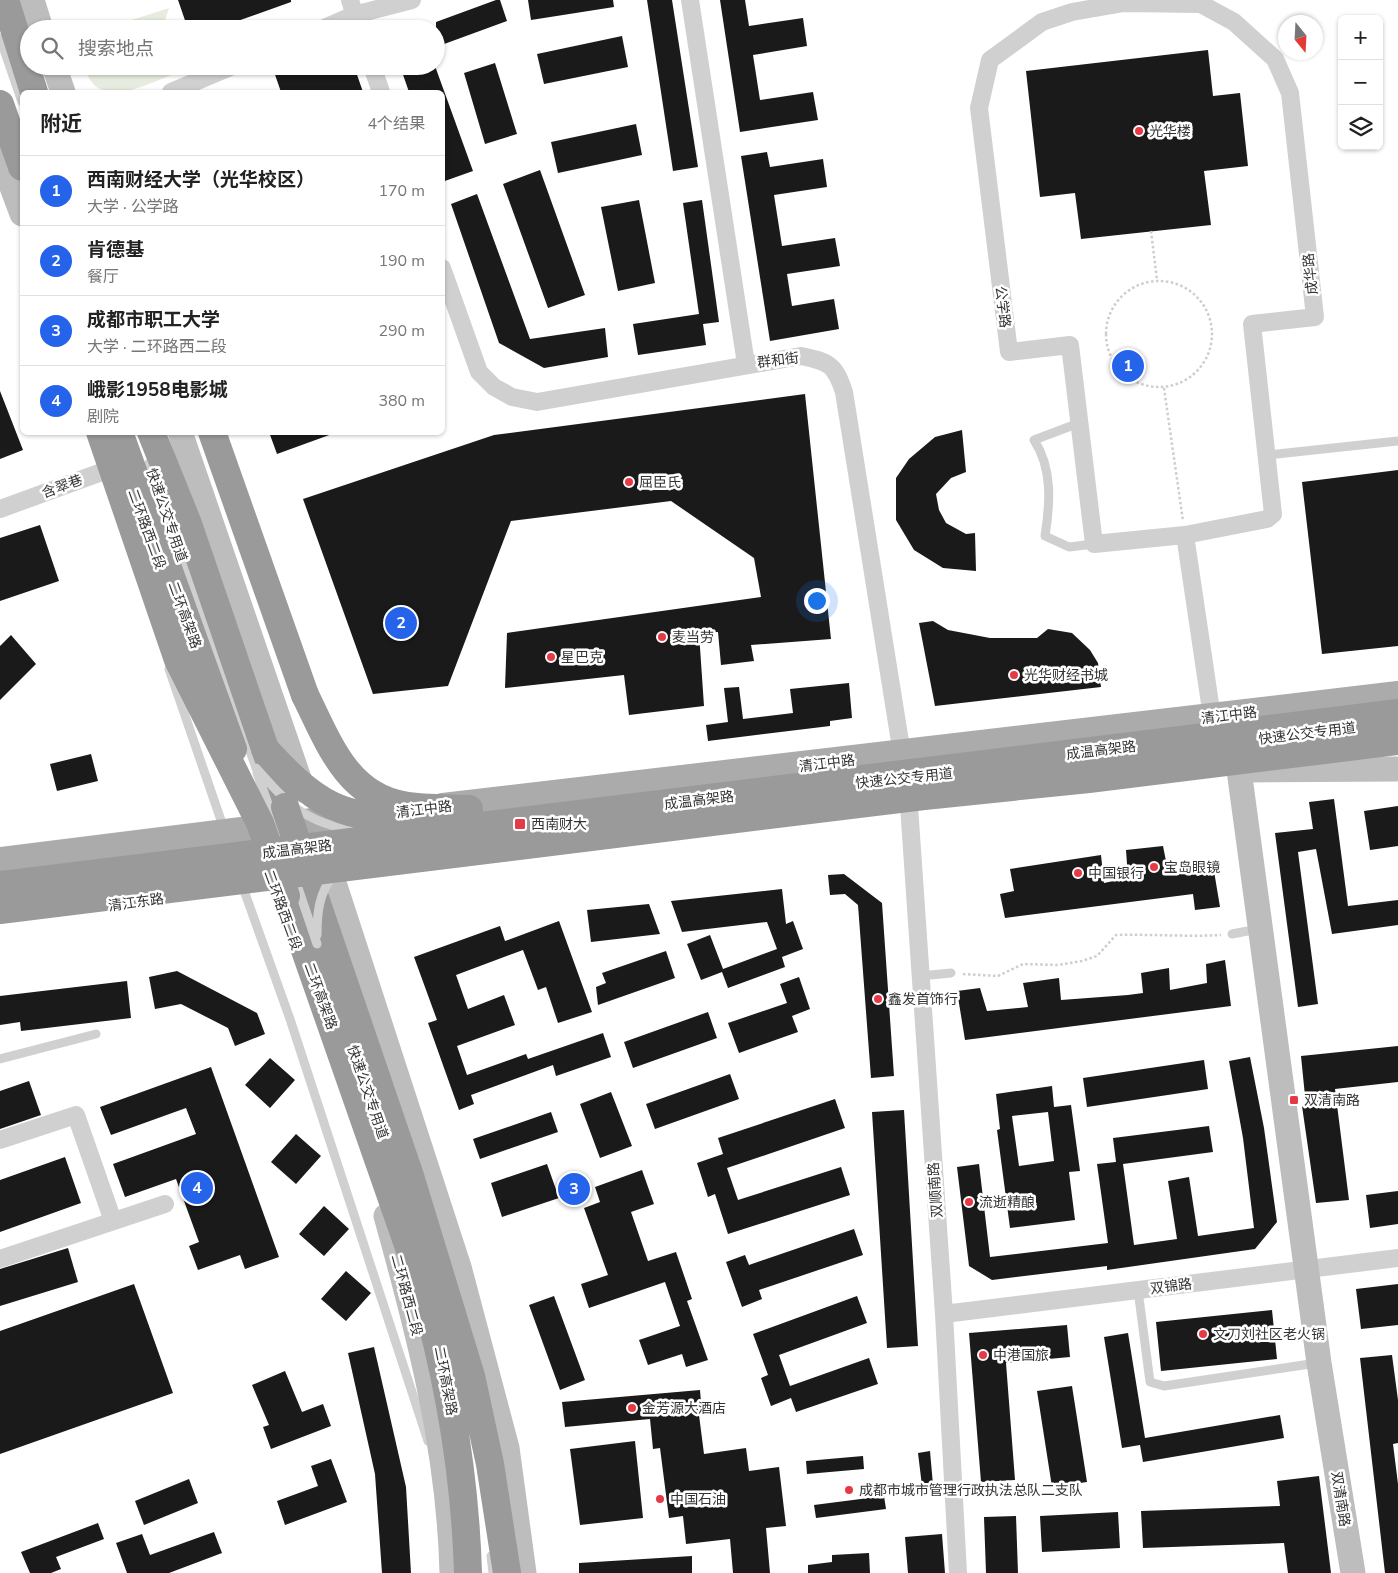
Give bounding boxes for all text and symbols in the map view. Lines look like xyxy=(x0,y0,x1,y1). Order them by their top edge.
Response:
north arrow xyxy=(1278,15,1323,60)
map controls xyxy=(1338,15,1383,150)
button: + xyxy=(1338,15,1383,60)
search box xyxy=(20,20,445,75)
icon: search xyxy=(38,34,66,62)
text: 搜索地点 xyxy=(78,36,154,62)
button: − xyxy=(1338,60,1383,105)
button: layers xyxy=(1338,105,1383,150)
text: 附近 xyxy=(40,110,82,138)
text: 4个结果 xyxy=(367,113,425,135)
place label: 光华楼 xyxy=(1149,122,1191,141)
marker: 光华楼 xyxy=(1133,125,1145,137)
text: 西南财经大学（光华校区） xyxy=(87,167,315,193)
text: 1 xyxy=(51,180,61,202)
text: 170 m xyxy=(378,180,425,202)
text: 大学 · 公学路 xyxy=(87,196,179,218)
text: 肯德基 xyxy=(87,237,144,263)
text: 2 xyxy=(51,250,61,272)
text: 190 m xyxy=(378,250,425,272)
street label: 成华路 xyxy=(1299,252,1322,296)
text: 餐厅 xyxy=(87,266,119,288)
street label: 公学路 xyxy=(991,285,1014,329)
text: 成都市职工大学 xyxy=(87,307,220,333)
text: 3 xyxy=(51,320,61,342)
text: 290 m xyxy=(378,320,425,342)
text: 大学 · 二环路西二段 xyxy=(87,336,227,358)
pin: 1 xyxy=(1112,347,1144,385)
street label: 群和街 xyxy=(756,349,800,372)
text: 峨影1958电影城 xyxy=(87,377,228,403)
text: 4 xyxy=(51,390,61,412)
text: 380 m xyxy=(378,390,425,412)
text: 剧院 xyxy=(87,406,119,428)
street label: 快速公交专用道 xyxy=(142,466,191,565)
street label: 含翠巷 xyxy=(39,470,85,503)
place label: 屈臣氏 xyxy=(639,473,681,492)
marker: 屈臣氏 xyxy=(623,476,635,488)
street label: 二环路西二段 xyxy=(123,486,170,572)
street label: 二环高架路 xyxy=(164,579,205,651)
your location xyxy=(804,588,830,614)
pin: 2 xyxy=(385,604,417,642)
place label: 麦当劳 xyxy=(672,628,714,647)
marker: 麦当劳 xyxy=(656,631,668,643)
place label: 星巴克 xyxy=(561,648,603,667)
marker: 星巴克 xyxy=(545,651,557,663)
place label: 光华财经书城 xyxy=(1024,666,1108,685)
marker: 光华财经书城 xyxy=(1008,669,1020,681)
street label: 清江中路 xyxy=(1200,703,1258,728)
street label: 快速公交专用道 xyxy=(1257,718,1357,749)
street label: 成温高架路 xyxy=(1065,737,1137,764)
street label: 清江中路 xyxy=(798,751,856,776)
street label: 快速公交专用道 xyxy=(854,764,954,793)
street label: 成温高架路 xyxy=(663,787,735,814)
street label: 清江中路 xyxy=(395,797,453,822)
place label: 西南财大 xyxy=(531,815,587,834)
marker: 西南财大 xyxy=(513,817,527,831)
street label: 成温高架路 xyxy=(261,836,333,863)
place label: 宝岛眼镜 xyxy=(1164,858,1220,877)
marker: 宝岛眼镜 xyxy=(1148,861,1160,873)
place label: 中国银行 xyxy=(1088,864,1144,883)
street label: 二环路西二段 xyxy=(259,867,306,953)
marker: 中国银行 xyxy=(1072,867,1084,879)
street label: 清江东路 xyxy=(107,889,165,916)
street label: 二环高架路 xyxy=(300,960,341,1032)
place label: 鑫发首饰行 xyxy=(888,990,958,1009)
marker: 鑫发首饰行 xyxy=(872,993,884,1005)
street label: 快速公交专用道 xyxy=(343,1043,392,1142)
place label: 双清南路 xyxy=(1304,1091,1360,1110)
marker: 双清南路 xyxy=(1288,1094,1300,1106)
street label: 双顺南路 xyxy=(924,1161,947,1219)
pin: 4 xyxy=(181,1169,213,1207)
pin: 3 xyxy=(558,1170,590,1208)
place label: 流逝精酿 xyxy=(979,1193,1035,1212)
marker: 流逝精酿 xyxy=(963,1196,975,1208)
street label: 二环路西二段 xyxy=(386,1252,427,1338)
street label: 双锦路 xyxy=(1149,1275,1193,1298)
place label: 文刀刘社区老火锅 xyxy=(1213,1325,1325,1344)
marker: 文刀刘社区老火锅 xyxy=(1197,1328,1209,1340)
street label: 二环高架路 xyxy=(430,1345,462,1417)
place label: 中港国旅 xyxy=(993,1346,1049,1365)
marker: 中港国旅 xyxy=(977,1349,989,1361)
place label: 金芳源大酒店 xyxy=(642,1399,726,1418)
marker: 金芳源大酒店 xyxy=(626,1402,638,1414)
street label: 双清南路 xyxy=(1327,1470,1354,1528)
place label: 成都市城市管理行政执法总队二支队 xyxy=(859,1481,1083,1500)
marker: 成都市城市管理行政执法总队二支队 xyxy=(843,1484,855,1496)
place label: 中国石油 xyxy=(670,1490,726,1509)
marker: 中国石油 xyxy=(654,1493,666,1505)

